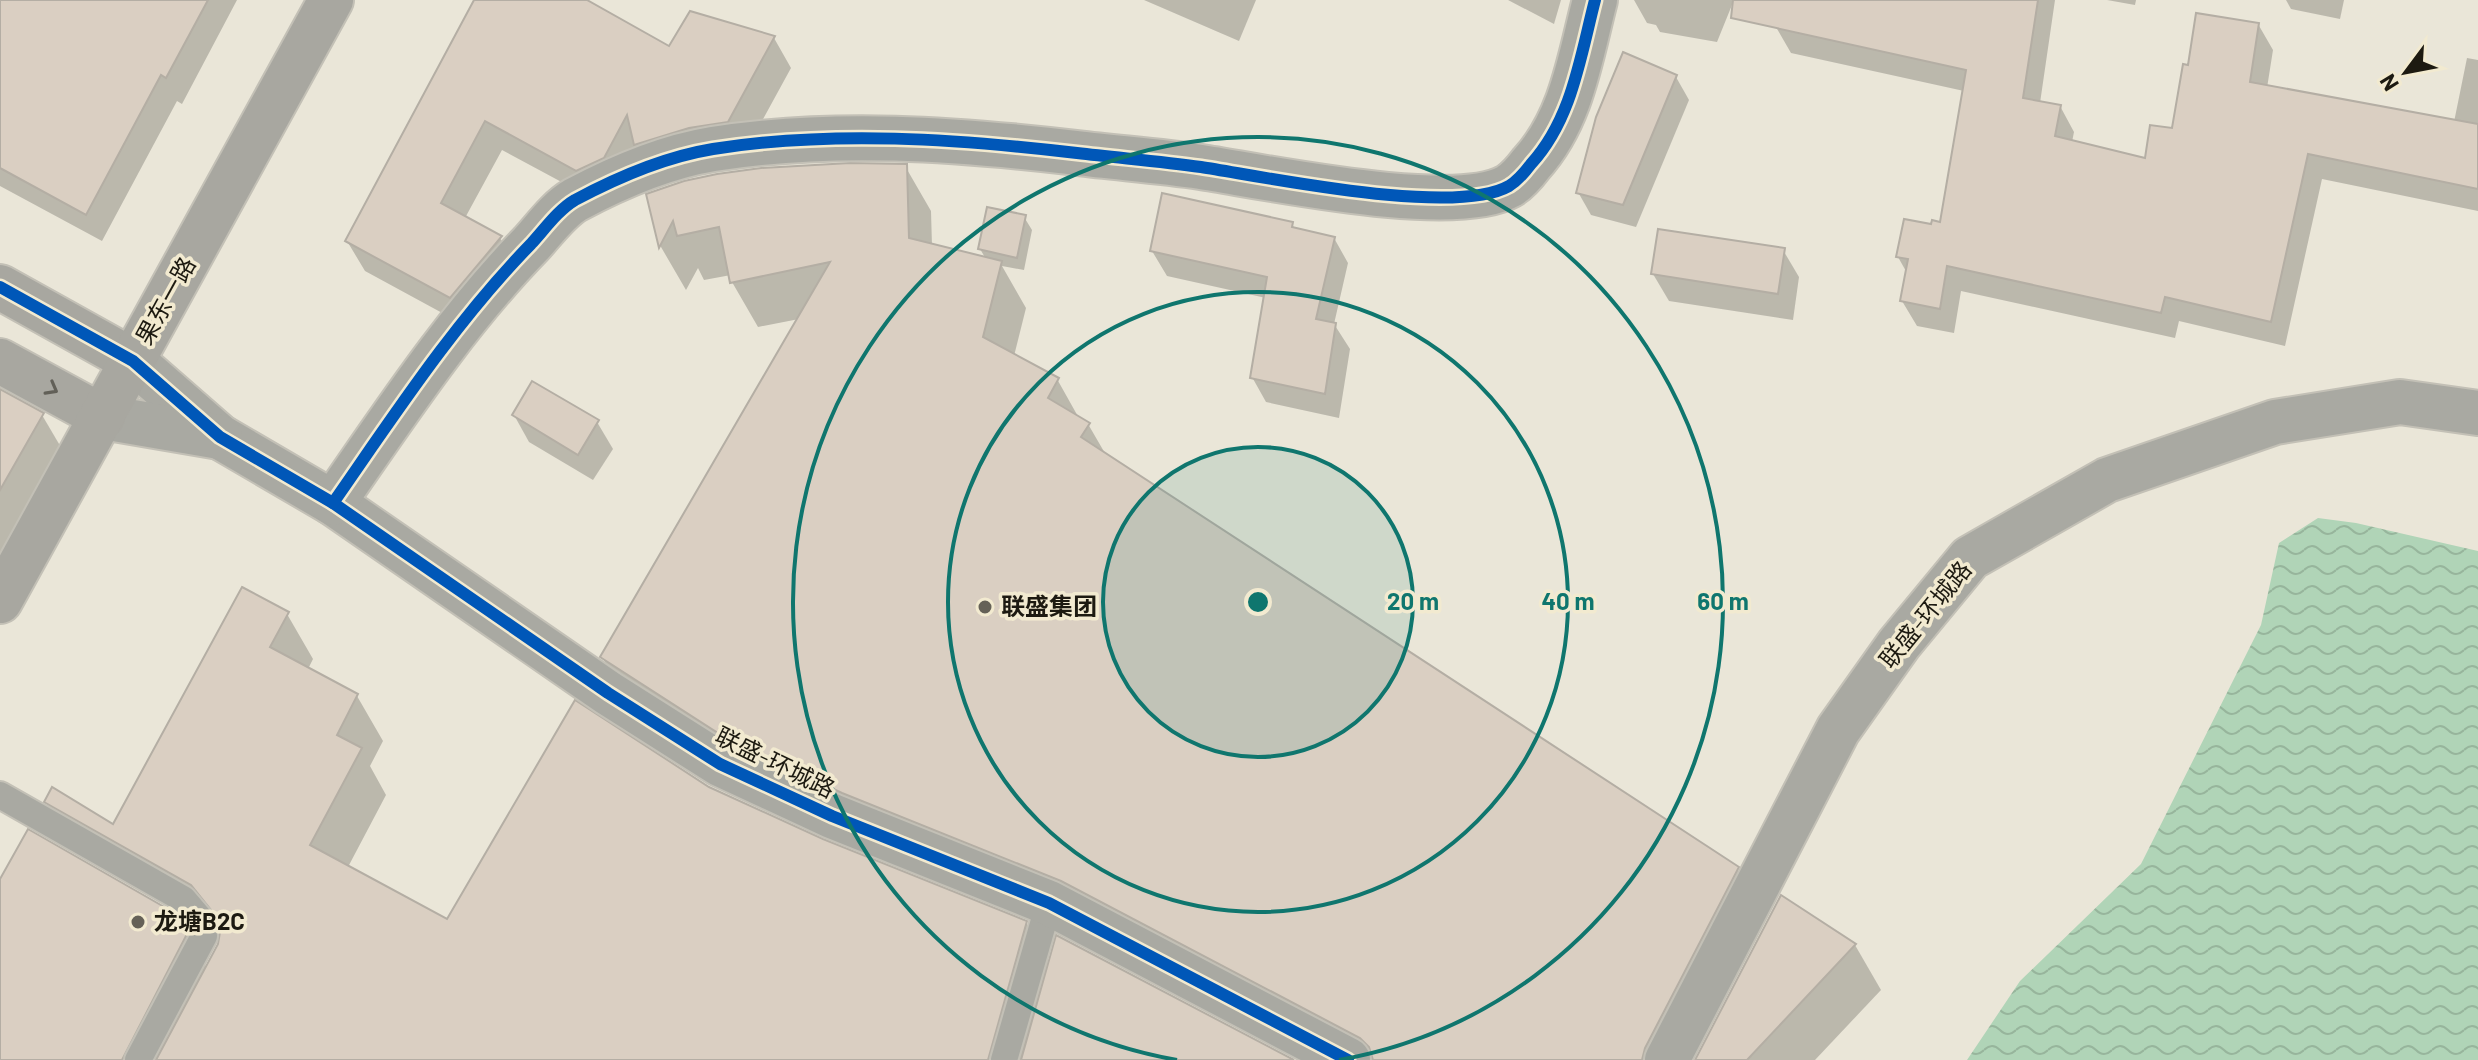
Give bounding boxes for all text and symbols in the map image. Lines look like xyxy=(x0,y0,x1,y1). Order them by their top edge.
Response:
north arrow xyxy=(2366,32,2446,112)
text: N xyxy=(2373,70,2403,96)
street label: 果东一路 xyxy=(129,251,201,349)
one-way arrow xyxy=(43,379,57,395)
street label: 联盛-环城路 xyxy=(1873,555,1977,673)
text: 20 m xyxy=(1387,586,1439,615)
text: 40 m xyxy=(1541,586,1595,615)
text: 60 m xyxy=(1697,586,1749,615)
centre of rings xyxy=(1244,588,1272,616)
place label: 联盛集团 xyxy=(1001,591,1097,620)
marker: 联盛集团 xyxy=(976,598,994,616)
street label: 联盛-环城路 xyxy=(711,720,840,803)
place label: 龙塘B2C xyxy=(154,906,245,935)
marker: 龙塘B2C xyxy=(129,913,147,931)

